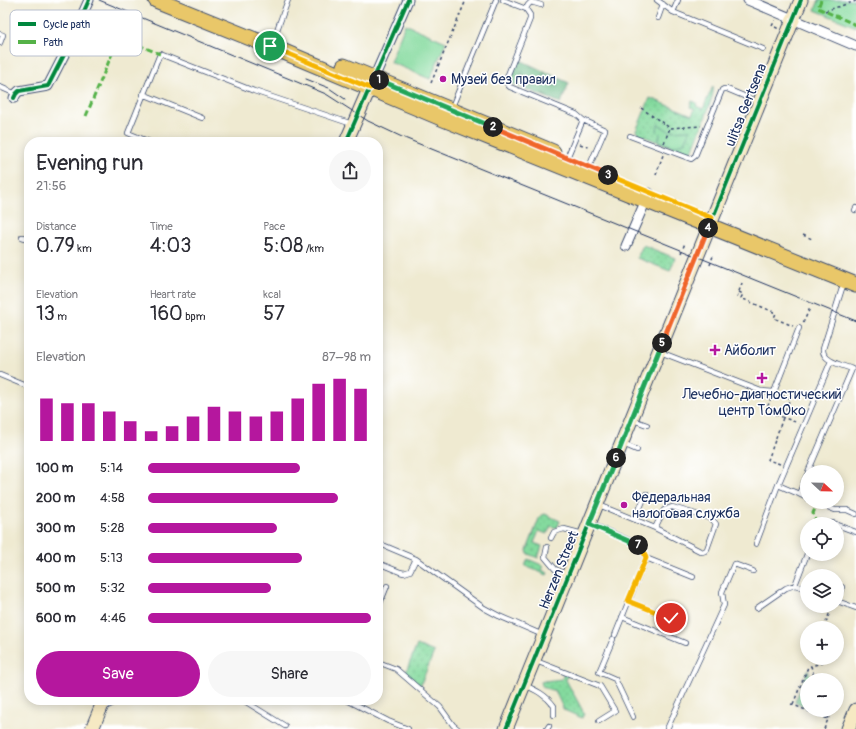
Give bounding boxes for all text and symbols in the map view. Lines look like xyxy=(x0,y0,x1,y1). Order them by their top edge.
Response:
legend xyxy=(10,10,142,56)
text: Cycle path xyxy=(43,18,90,31)
pin xyxy=(253,29,287,63)
icon: arrive xyxy=(259,35,281,57)
text: Path xyxy=(43,36,63,49)
street label: ulitsa Gertsena xyxy=(722,61,770,149)
pin: 1 xyxy=(369,70,389,90)
place label: Музей без правил xyxy=(451,71,556,88)
text: 1 xyxy=(377,73,381,86)
marker: Музей без правил xyxy=(438,74,448,84)
pin: 2 xyxy=(483,117,503,137)
text: 2 xyxy=(490,120,496,133)
text: Evening run xyxy=(36,149,144,177)
button: share xyxy=(329,150,371,192)
pin: 3 xyxy=(598,165,618,185)
text: 3 xyxy=(605,168,611,181)
text: 21:56 xyxy=(36,178,66,194)
pin: 4 xyxy=(698,218,718,238)
text: Distance xyxy=(36,220,76,233)
text: Time xyxy=(150,220,173,233)
text: Pace xyxy=(263,220,285,233)
text: 4 xyxy=(705,221,711,234)
text: 0.79 xyxy=(36,233,75,258)
text: 4:03 xyxy=(150,233,191,258)
text: 5:08 xyxy=(263,233,303,258)
text: km xyxy=(75,242,92,255)
text: /km xyxy=(303,242,324,255)
text: Elevation xyxy=(36,288,78,301)
text: Heart rate xyxy=(150,288,196,301)
text: kcal xyxy=(263,288,281,301)
text: 13 xyxy=(36,301,55,326)
text: 160 xyxy=(150,301,183,326)
text: 57 xyxy=(263,301,285,326)
text: m xyxy=(55,310,67,323)
text: bpm xyxy=(183,310,206,323)
pin: 5 xyxy=(652,333,672,353)
text: 5 xyxy=(659,336,665,349)
place label: Айболит xyxy=(724,342,776,359)
marker: Айболит xyxy=(709,344,721,356)
text: Elevation xyxy=(36,349,86,365)
text: 87–98 m xyxy=(322,349,371,365)
marker: Лечебно-диагностический центр ТомОко xyxy=(756,372,768,384)
place label: Лечебно-диагностический центр ТомОко xyxy=(681,386,842,419)
pin: 6 xyxy=(606,448,626,468)
text: 6 xyxy=(613,451,619,464)
text: 100 m xyxy=(36,460,73,476)
text: 5:14 xyxy=(100,460,123,476)
north arrow xyxy=(800,465,844,509)
map controls xyxy=(800,465,844,717)
place label: Федеральная налоговая служба xyxy=(632,489,740,522)
text: 200 m xyxy=(36,490,75,506)
text: 4:58 xyxy=(100,490,125,506)
marker: Федеральная налоговая служба xyxy=(619,500,629,510)
button: locate xyxy=(800,517,844,561)
text: 300 m xyxy=(36,520,75,536)
text: 5:28 xyxy=(100,520,124,536)
street label: Herzen Street xyxy=(536,528,583,612)
pin: 7 xyxy=(628,535,648,555)
text: 7 xyxy=(635,538,641,551)
text: 400 m xyxy=(36,550,76,566)
text: 5:13 xyxy=(100,550,123,566)
button: layers xyxy=(800,569,844,613)
text: 500 m xyxy=(36,580,75,596)
text: 5:32 xyxy=(100,580,125,596)
pin xyxy=(654,601,688,635)
icon: check xyxy=(660,607,682,629)
text: 600 m xyxy=(36,610,76,626)
text: 4:46 xyxy=(100,610,126,626)
button: + xyxy=(800,621,844,665)
button: Save xyxy=(36,651,200,697)
button: Share xyxy=(208,651,371,697)
button: − xyxy=(800,673,844,717)

